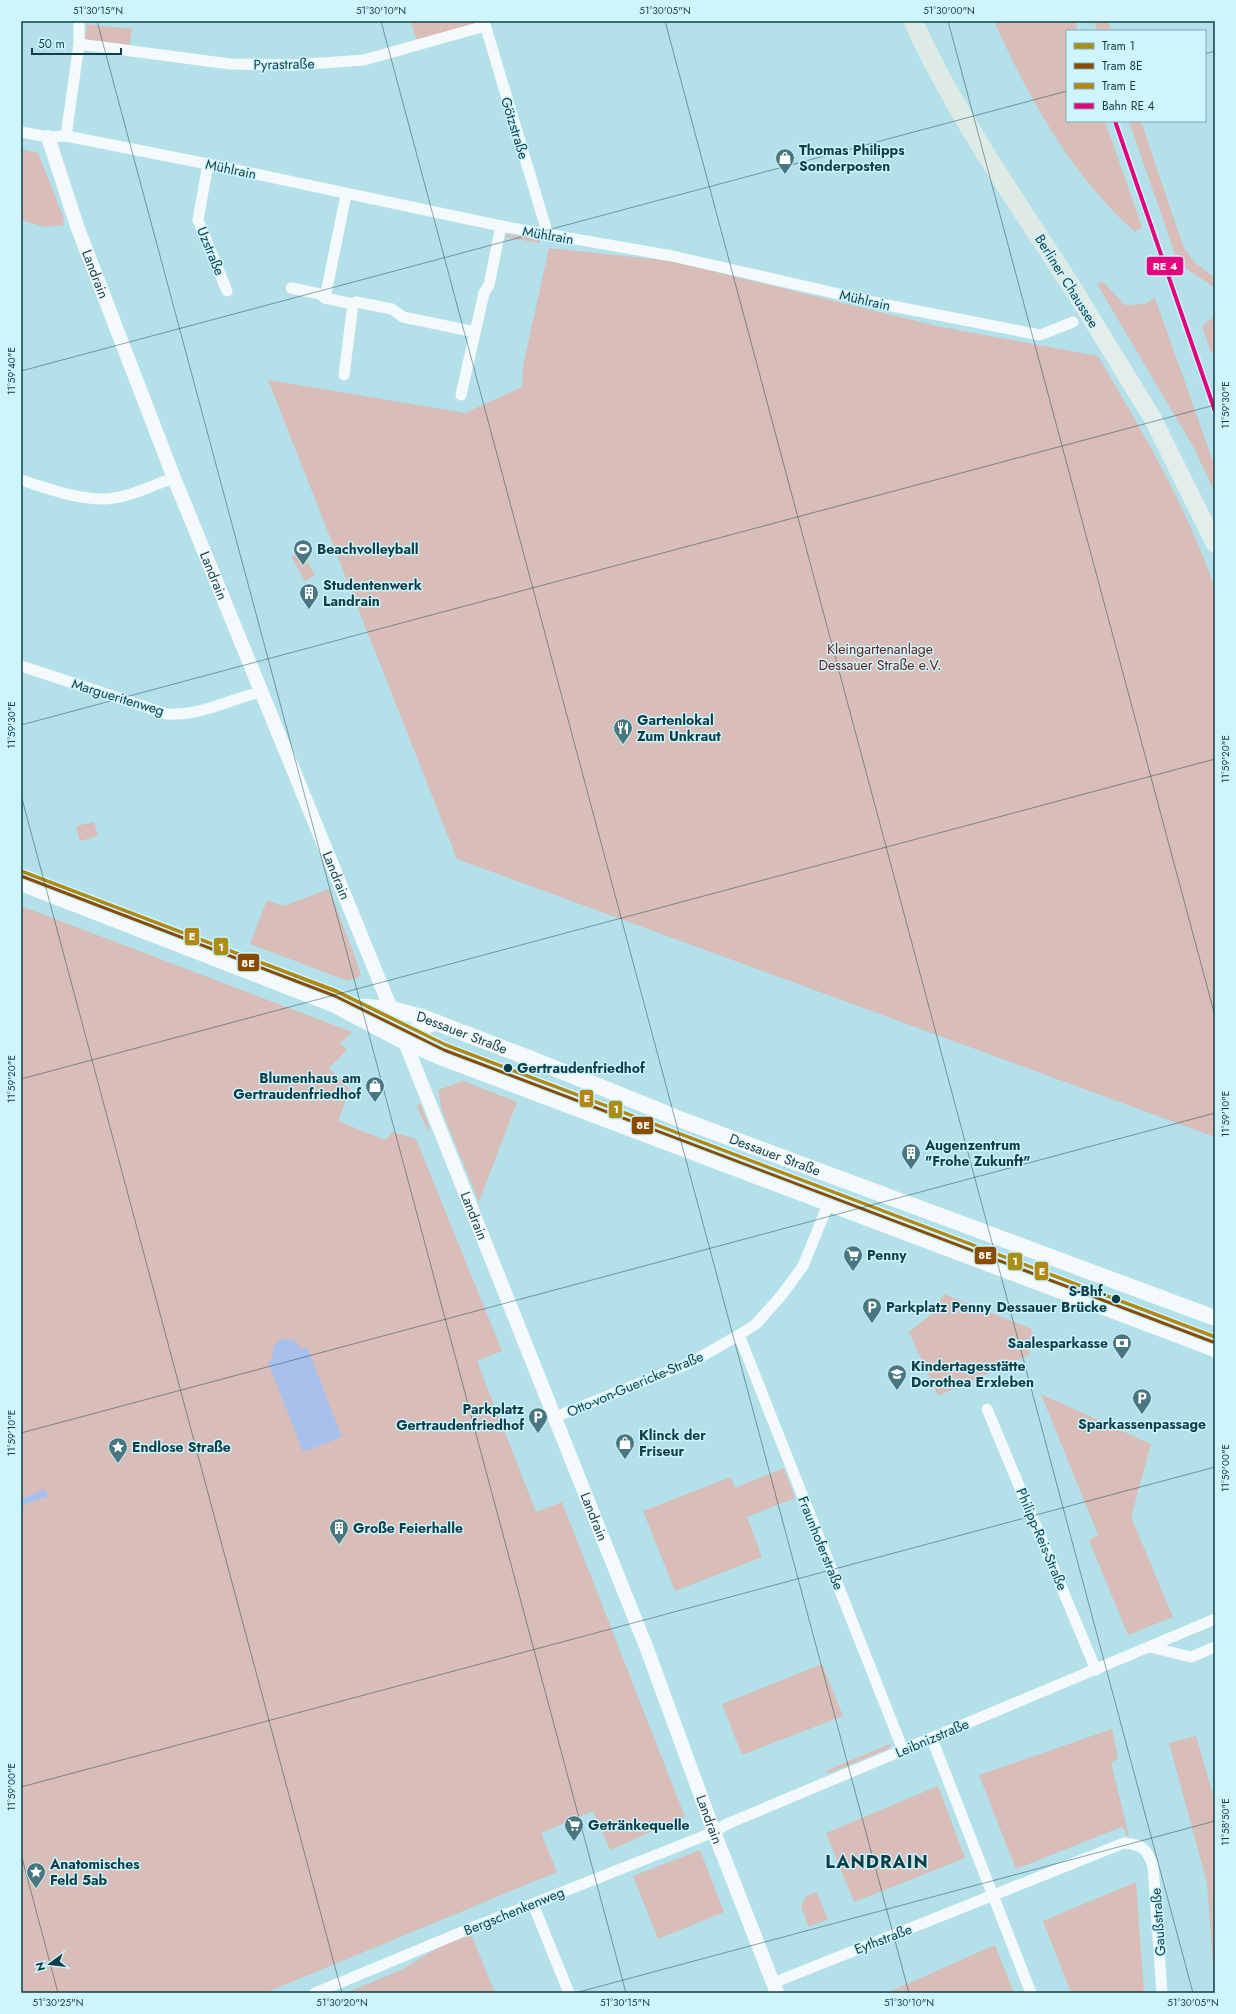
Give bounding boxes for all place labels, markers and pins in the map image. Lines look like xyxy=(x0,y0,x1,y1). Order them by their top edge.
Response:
place label: Thomas Philipps Sonderposten xyxy=(799,140,905,176)
shop icon: Thomas Philipps Sonderposten xyxy=(774,147,796,175)
sports icon: Beachvolleyball xyxy=(292,538,314,566)
place label: Beachvolleyball xyxy=(317,539,419,559)
place label: Studentenwerk Landrain xyxy=(323,575,422,611)
building icon: Studentenwerk Landrain xyxy=(298,582,320,610)
place label: Gartenlokal Zum Unkraut xyxy=(637,710,721,746)
restaurant icon: Gartenlokal Zum Unkraut xyxy=(612,717,634,745)
place label: Gertraudenfriedhof xyxy=(517,1058,646,1078)
marker: Gertraudenfriedhof xyxy=(502,1062,514,1074)
place label: Blumenhaus am Gertraudenfriedhof xyxy=(233,1068,362,1104)
shop icon: Blumenhaus am Gertraudenfriedhof xyxy=(364,1075,386,1103)
place label: Augenzentrum "Frohe Zukunft" xyxy=(924,1135,1031,1171)
building icon: Augenzentrum "Frohe Zukunft" xyxy=(900,1142,922,1170)
supermarket icon: Penny xyxy=(842,1244,864,1272)
place label: Penny xyxy=(867,1245,907,1265)
place label: S-Bhf. Dessauer Brücke xyxy=(996,1281,1107,1317)
marker: S-Bhf. Dessauer Brücke xyxy=(1110,1293,1122,1305)
parking icon: Parkplatz Penny xyxy=(861,1296,883,1324)
place label: Parkplatz Penny xyxy=(886,1297,992,1317)
bank icon: Saalesparkasse xyxy=(1111,1332,1133,1360)
place label: Saalesparkasse xyxy=(1008,1333,1108,1353)
place label: Kindertagesstätte Dorothea Erxleben xyxy=(911,1356,1034,1392)
school or university icon: Kindertagesstätte Dorothea Erxleben xyxy=(886,1363,908,1391)
parking icon: Sparkassenpassage xyxy=(1131,1387,1153,1415)
place label: Parkplatz Gertraudenfriedhof xyxy=(396,1399,525,1435)
parking icon: Parkplatz Gertraudenfriedhof xyxy=(527,1406,549,1434)
place label: Sparkassenpassage xyxy=(1078,1414,1206,1434)
place label: Klinck der Friseur xyxy=(639,1425,706,1461)
shop icon: Klinck der Friseur xyxy=(614,1432,636,1460)
place icon: Endlose Straße xyxy=(107,1436,129,1464)
place label: Endlose Straße xyxy=(132,1437,231,1457)
building icon: Große Feierhalle xyxy=(328,1517,350,1545)
place label: Große Feierhalle xyxy=(353,1518,463,1538)
supermarket icon: Getränkequelle xyxy=(563,1814,585,1842)
place label: Getränkequelle xyxy=(588,1815,689,1835)
place label: Anatomisches Feld 5ab xyxy=(49,1854,140,1890)
place icon: Anatomisches Feld 5ab xyxy=(25,1861,47,1889)

